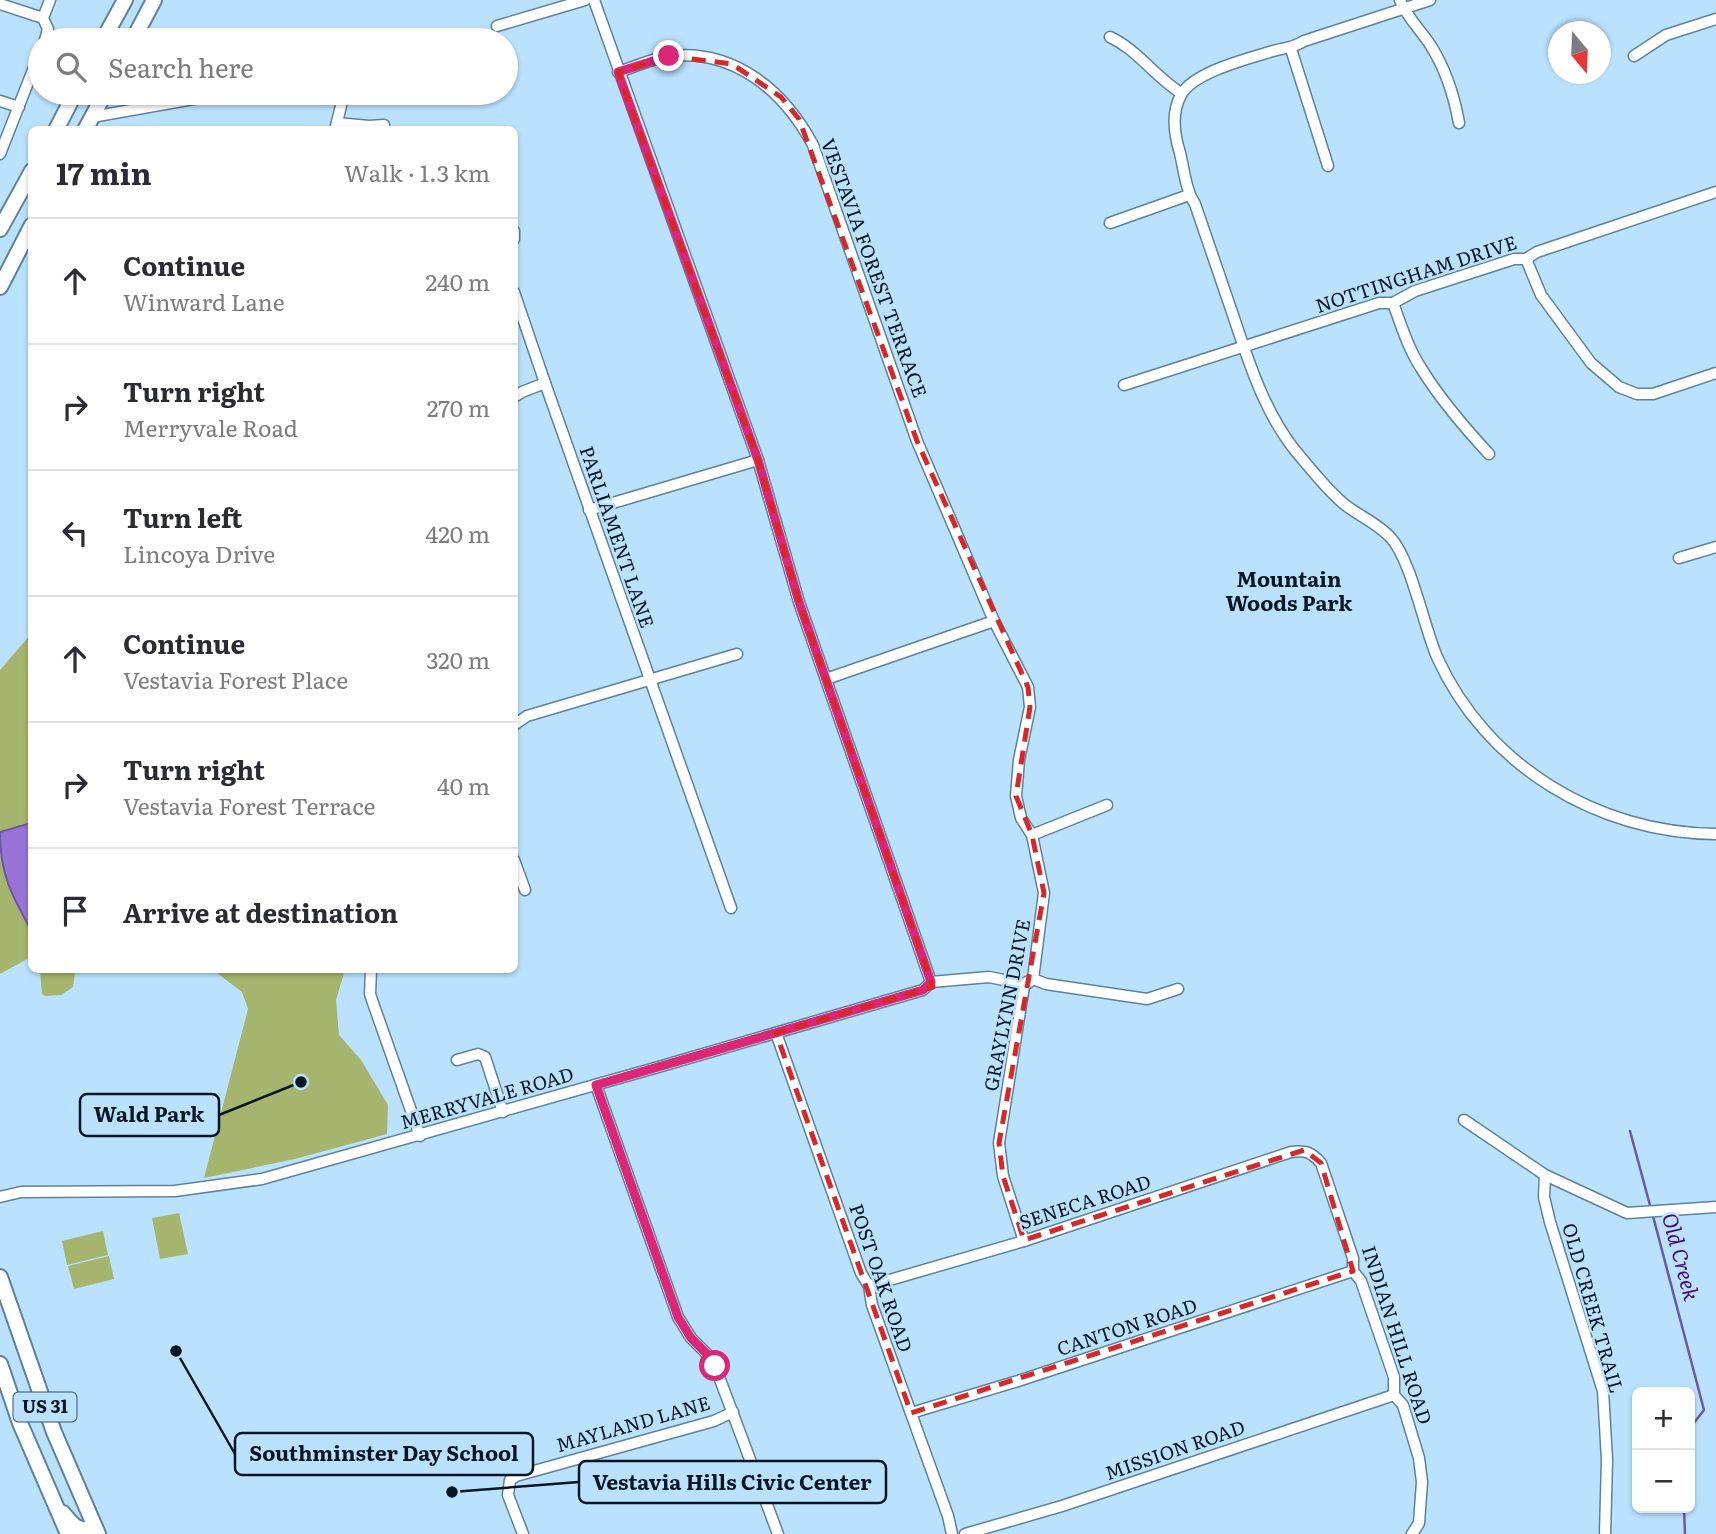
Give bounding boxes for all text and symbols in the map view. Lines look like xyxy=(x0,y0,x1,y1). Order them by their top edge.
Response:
north arrow xyxy=(1548,21,1611,84)
search box xyxy=(28,28,518,105)
route end xyxy=(653,40,684,71)
text: Search here xyxy=(108,47,254,86)
icon: search xyxy=(52,48,90,86)
street label: VESTAVIA FOREST TERRACE xyxy=(815,134,935,401)
text: 17 min xyxy=(56,150,152,194)
text: Walk · 1.3 km xyxy=(344,155,490,189)
street label: NOTTINGHAM DRIVE xyxy=(1311,227,1520,319)
text: Continue xyxy=(123,245,245,284)
icon: ahead xyxy=(56,262,94,300)
text: 240 m xyxy=(425,264,490,298)
text: Winward Lane xyxy=(123,284,285,318)
text: Turn right xyxy=(123,371,265,410)
icon: right xyxy=(56,388,94,426)
text: 270 m xyxy=(427,390,490,424)
text: Merryvale Road xyxy=(123,410,298,444)
street label: PARLIAMENT LANE xyxy=(574,442,662,631)
text: Turn left xyxy=(123,497,242,536)
icon: left xyxy=(56,514,94,552)
text: 420 m xyxy=(425,516,490,550)
text: Lincoya Drive xyxy=(123,536,275,570)
district label: Mountain Woods Park xyxy=(1226,562,1353,617)
text: Continue xyxy=(123,623,245,662)
icon: ahead xyxy=(56,640,94,678)
text: 320 m xyxy=(426,642,490,676)
text: Vestavia Forest Place xyxy=(123,662,348,696)
text: Turn right xyxy=(123,749,265,788)
icon: right xyxy=(56,766,94,804)
text: 40 m xyxy=(437,768,490,802)
text: Vestavia Forest Terrace xyxy=(123,788,375,822)
icon: arrive xyxy=(56,892,94,930)
text: Arrive at destination xyxy=(123,892,398,931)
street label: GRAYLYNN DRIVE xyxy=(976,916,1036,1093)
street label: MERRYVALE ROAD xyxy=(397,1059,577,1135)
callout: Wald Park xyxy=(80,1094,219,1136)
text: Wald Park xyxy=(94,1097,205,1128)
street label: SENECA ROAD xyxy=(1015,1167,1154,1236)
street label: POST OAK ROAD xyxy=(843,1200,920,1356)
water label: Old Creek xyxy=(1656,1209,1709,1304)
street label: OLD CREEK TRAIL xyxy=(1556,1219,1632,1396)
street label: INDIAN HILL ROAD xyxy=(1356,1242,1440,1428)
street label: CANTON ROAD xyxy=(1053,1290,1200,1362)
route start xyxy=(699,1350,730,1381)
map controls xyxy=(1632,1387,1695,1513)
button: + xyxy=(1632,1387,1695,1450)
street label: MAYLAND LANE xyxy=(553,1388,713,1458)
road number: US 31 xyxy=(14,1392,76,1422)
street label: MISSION ROAD xyxy=(1101,1412,1249,1486)
callout: Southminster Day School xyxy=(235,1433,533,1475)
text: Southminster Day School xyxy=(249,1436,519,1467)
button: − xyxy=(1632,1450,1695,1513)
callout: Vestavia Hills Civic Center xyxy=(579,1461,886,1503)
text: Vestavia Hills Civic Center xyxy=(592,1465,872,1496)

